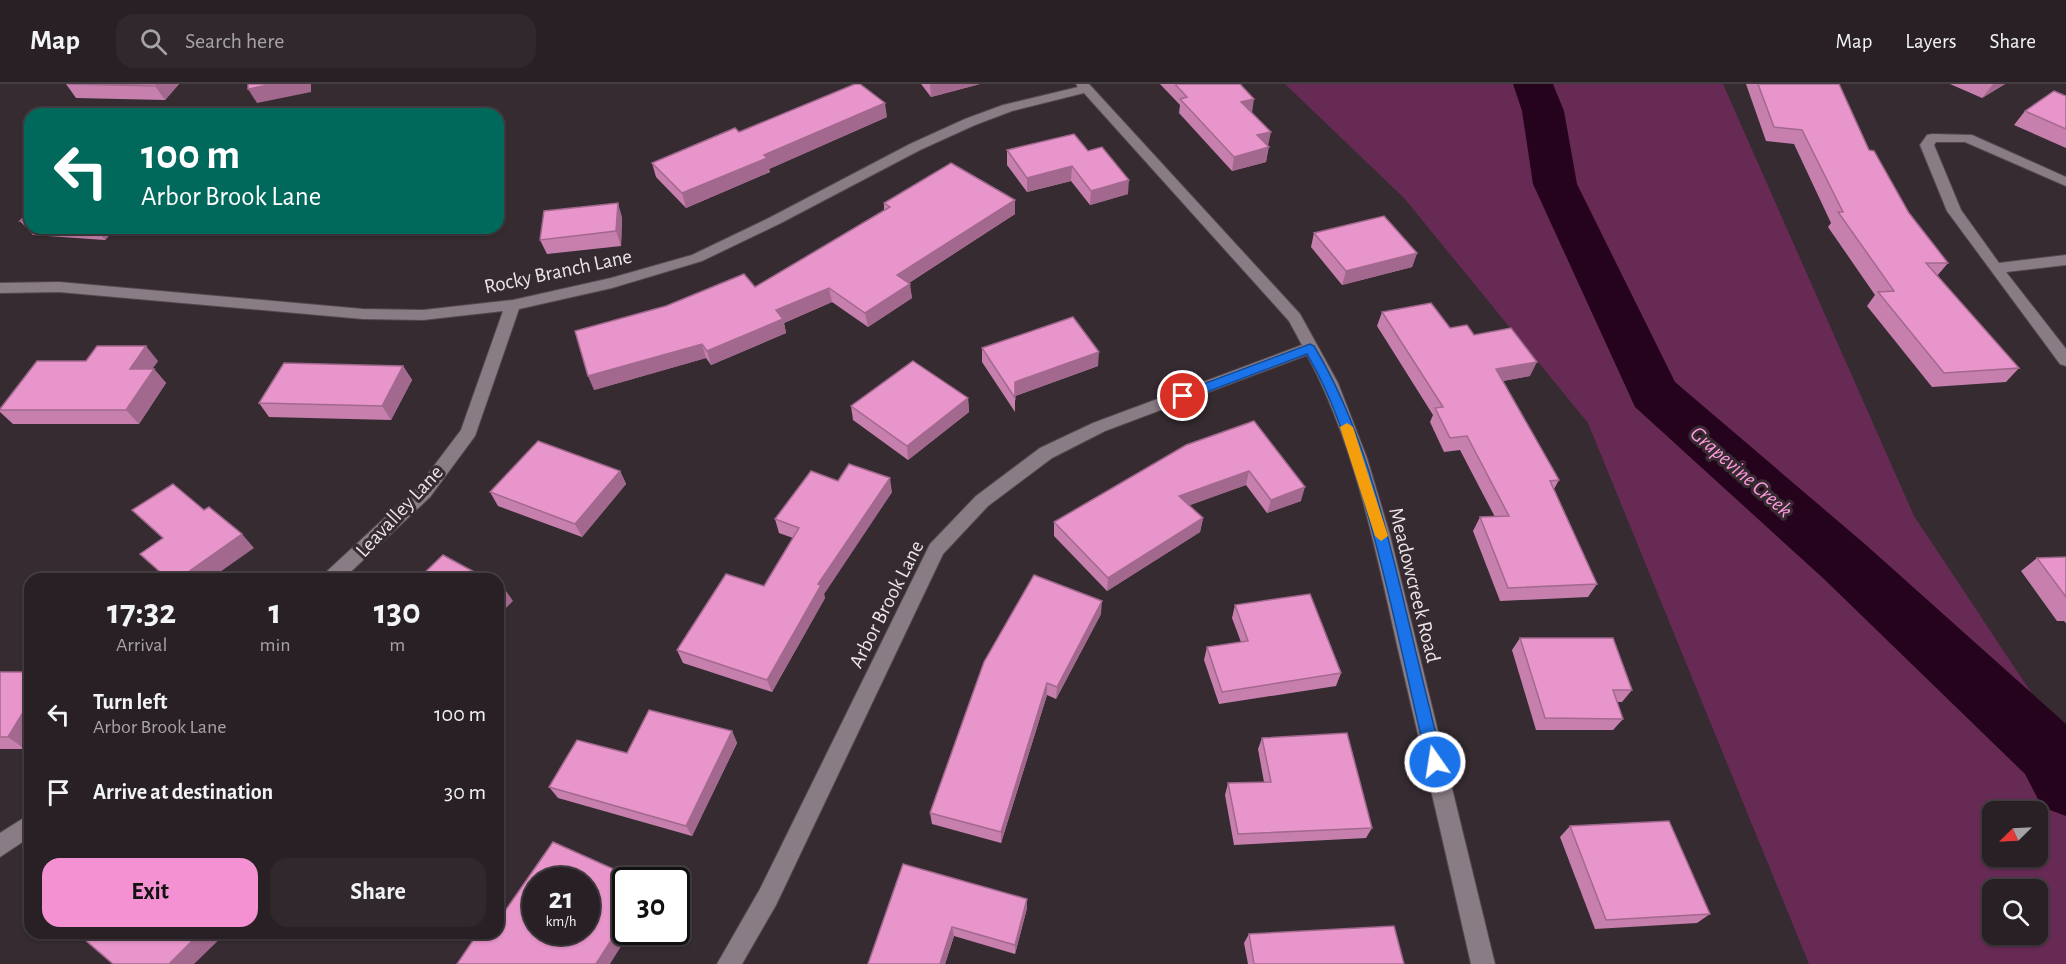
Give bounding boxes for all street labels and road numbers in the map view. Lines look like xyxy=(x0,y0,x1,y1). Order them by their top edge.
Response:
street label: Rocky Branch Lane xyxy=(482,246,634,297)
street label: Leavalley Lane xyxy=(352,461,447,561)
street label: Meadowcreek Road xyxy=(1385,505,1444,665)
street label: Arbor Brook Lane xyxy=(845,537,928,671)

